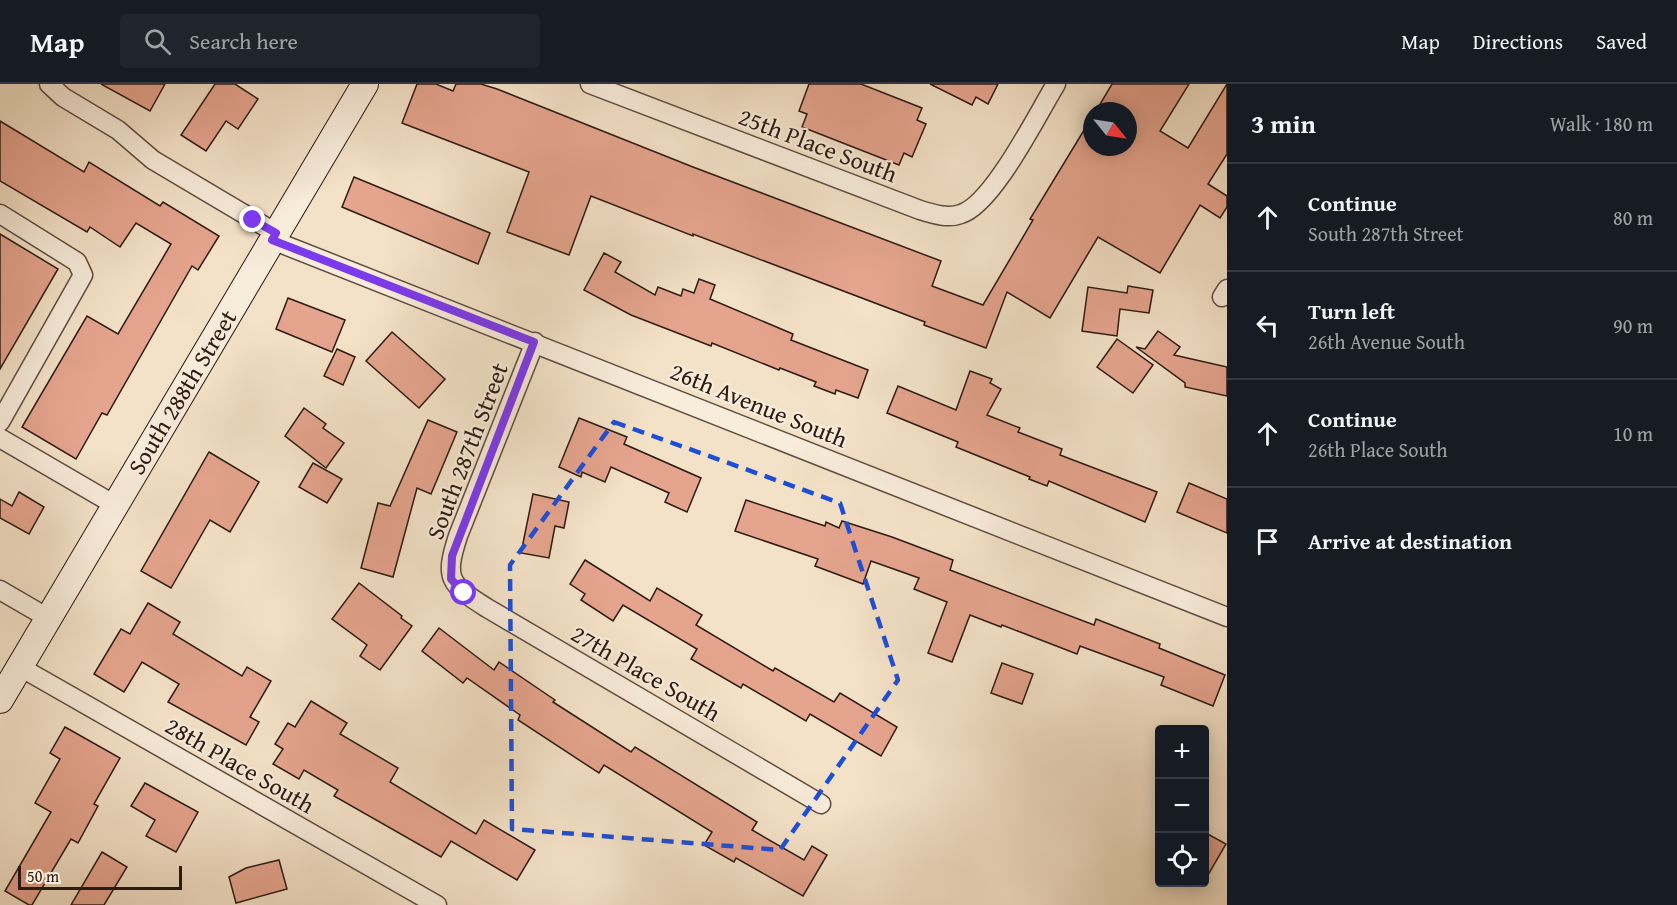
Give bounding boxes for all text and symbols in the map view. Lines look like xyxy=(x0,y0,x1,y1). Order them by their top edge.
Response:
search box xyxy=(120,14,540,68)
text: Map xyxy=(30,21,84,62)
icon: search xyxy=(141,25,174,58)
text: Search here xyxy=(189,25,298,57)
text: Map xyxy=(1401,26,1440,57)
text: Directions xyxy=(1473,26,1563,57)
text: Saved xyxy=(1596,26,1647,57)
street label: 25th Place South xyxy=(734,99,903,192)
north arrow xyxy=(1083,102,1137,156)
text: 3 min xyxy=(1251,104,1316,143)
text: Walk · 180 m xyxy=(1550,109,1653,138)
text: Continue xyxy=(1308,187,1397,219)
icon: ahead xyxy=(1251,201,1284,234)
text: 80 m xyxy=(1613,203,1653,232)
route end xyxy=(239,206,265,232)
text: South 287th Street xyxy=(1308,219,1464,248)
text: Turn left xyxy=(1308,295,1395,327)
street label: South 288th Street xyxy=(119,302,245,481)
icon: left xyxy=(1251,309,1284,342)
text: 90 m xyxy=(1613,311,1653,340)
text: 26th Avenue South xyxy=(1308,327,1465,356)
street label: 26th Avenue South xyxy=(665,354,853,457)
street label: South 287th Street xyxy=(417,357,517,544)
text: Continue xyxy=(1308,403,1397,435)
icon: ahead xyxy=(1251,417,1284,450)
text: 10 m xyxy=(1613,419,1653,448)
text: 26th Place South xyxy=(1308,435,1448,464)
icon: arrive xyxy=(1251,525,1284,558)
text: Arrive at destination xyxy=(1308,525,1512,557)
route start xyxy=(450,579,476,605)
street label: 27th Place South xyxy=(565,616,728,730)
street label: 28th Place South xyxy=(159,708,322,822)
map controls xyxy=(1155,725,1209,887)
button: + xyxy=(1155,725,1209,779)
button: − xyxy=(1155,779,1209,833)
button: locate xyxy=(1155,833,1209,887)
scale bar xyxy=(18,863,182,890)
text: 50 m xyxy=(27,864,59,888)

